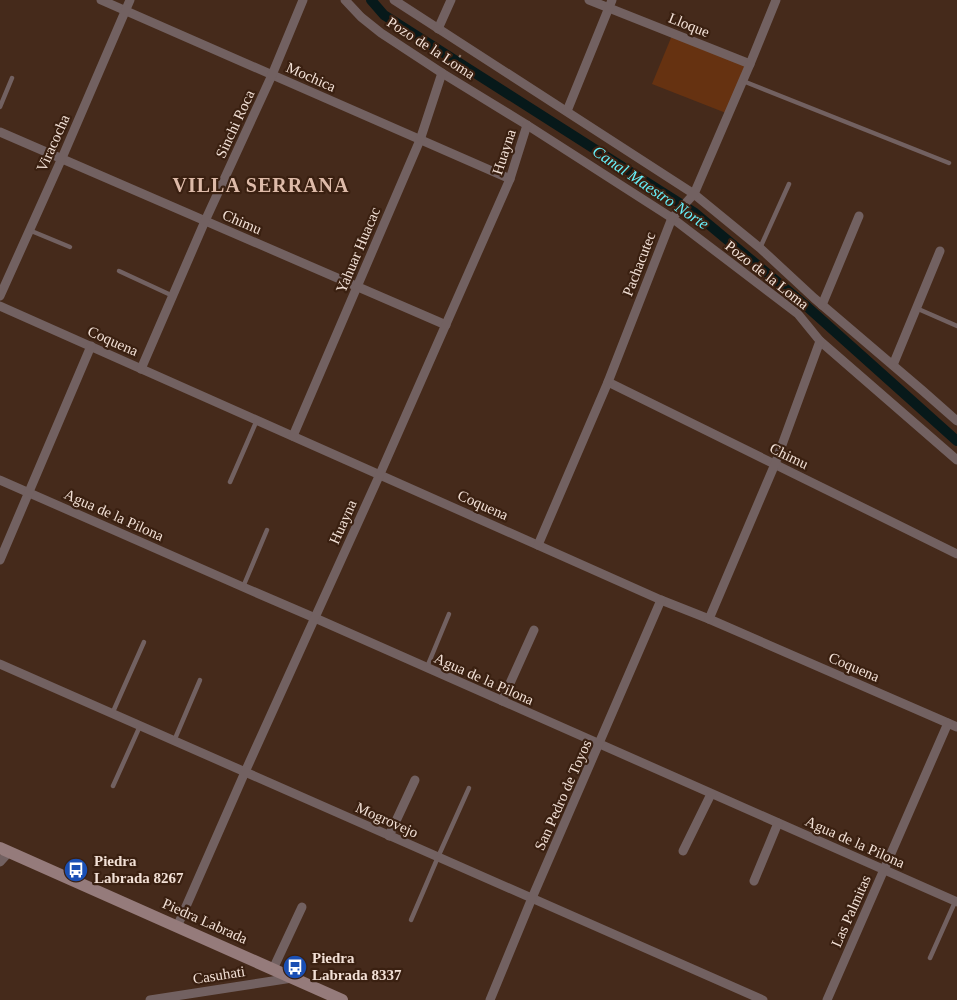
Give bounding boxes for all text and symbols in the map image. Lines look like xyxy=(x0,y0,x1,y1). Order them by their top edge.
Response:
street label: Lloque xyxy=(666,10,712,41)
street label: Pozo de la Loma xyxy=(384,14,478,82)
street label: Mochica xyxy=(284,59,339,95)
street label: Sinchi Roca xyxy=(212,87,258,160)
street label: Viracocha xyxy=(33,112,73,174)
street label: Huayna xyxy=(489,127,519,177)
water label: Canal Maestro Norte xyxy=(589,142,712,233)
district label: VILLA SERRANA xyxy=(173,174,349,196)
street label: Yahuar Huacac xyxy=(333,205,383,295)
street label: Chimu xyxy=(220,207,264,238)
street label: Pachacutec xyxy=(619,229,659,298)
street label: Pozo de la Loma xyxy=(722,238,812,313)
street label: Coquena xyxy=(85,323,141,359)
street label: Chimu xyxy=(767,440,811,472)
street label: Agua de la Pilona xyxy=(62,486,166,544)
street label: Coquena xyxy=(455,487,511,523)
street label: Huayna xyxy=(326,497,360,547)
street label: Coquena xyxy=(826,649,882,685)
street label: Agua de la Pilona xyxy=(432,650,536,708)
street label: San Pedro de Toyos xyxy=(531,737,595,853)
street label: Mogrovejo xyxy=(353,799,421,841)
street label: Agua de la Pilona xyxy=(803,813,907,871)
place label: Piedra Labrada 8267 xyxy=(94,853,184,886)
bus stop icon: Piedra Labrada 8267 xyxy=(63,857,89,883)
street label: Las Palmitas xyxy=(828,872,874,949)
street label: Piedra Labrada xyxy=(160,895,250,947)
place label: Piedra Labrada 8337 xyxy=(312,950,402,983)
bus stop icon: Piedra Labrada 8337 xyxy=(282,954,308,980)
street label: Casuhati xyxy=(192,963,246,987)

